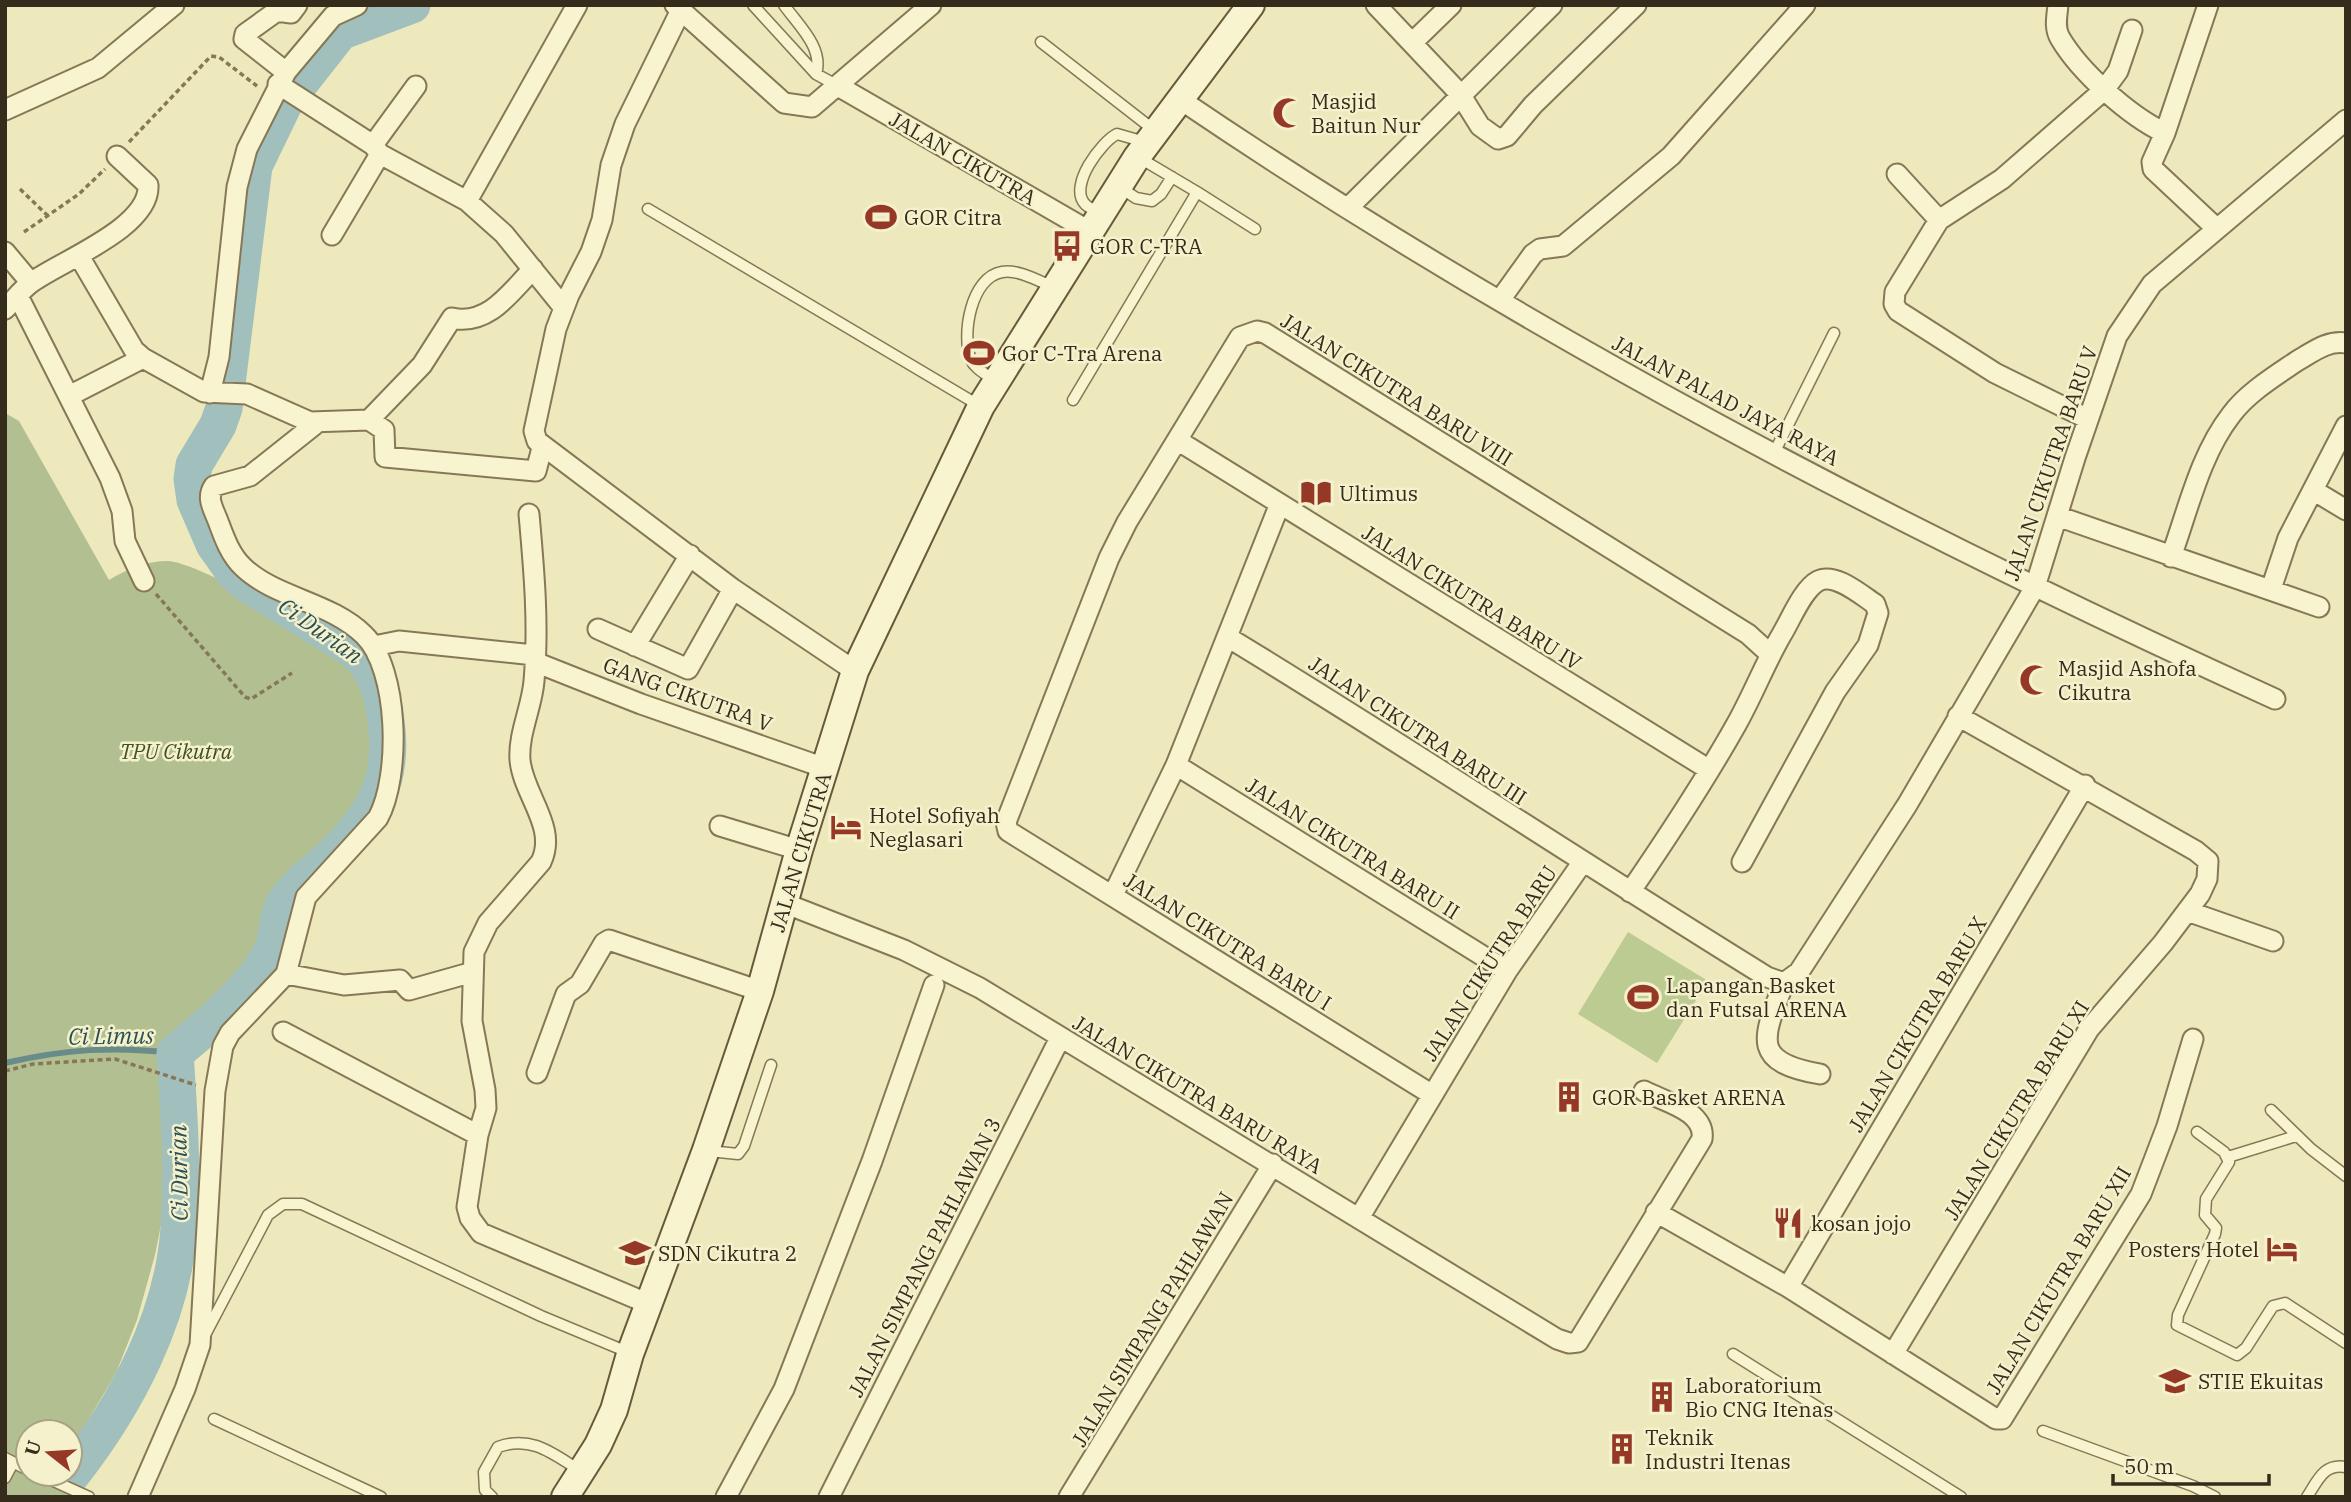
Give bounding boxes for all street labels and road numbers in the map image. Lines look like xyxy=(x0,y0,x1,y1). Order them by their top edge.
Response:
street label: JALAN CIKUTRA xyxy=(884,105,1042,212)
street label: JALAN CIKUTRA BARU VIII xyxy=(1276,306,1518,472)
street label: JALAN PALAD JAYA RAYA xyxy=(1608,328,1845,472)
street label: JALAN CIKUTRA BARU V xyxy=(1997,342,2103,584)
street label: JALAN CIKUTRA BARU IV xyxy=(1357,518,1587,676)
street label: JALAN CIKUTRA BARU III xyxy=(1304,649,1532,811)
street label: GANG CIKUTRA V xyxy=(600,650,777,738)
street label: JALAN CIKUTRA xyxy=(762,768,838,935)
street label: JALAN CIKUTRA BARU II xyxy=(1241,771,1465,925)
street label: JALAN CIKUTRA BARU xyxy=(1415,860,1563,1066)
street label: JALAN CIKUTRA BARU I xyxy=(1119,866,1337,1016)
street label: JALAN CIKUTRA BARU X xyxy=(1842,911,1992,1137)
street label: JALAN CIKUTRA BARU XI xyxy=(1937,995,2095,1225)
street label: JALAN CIKUTRA BARU RAYA xyxy=(1068,1008,1329,1180)
street label: JALAN SIMPANG PAHLAWAN 3 xyxy=(841,1113,1007,1401)
street label: JALAN CIKUTRA BARU XII xyxy=(1979,1161,2137,1399)
street label: JALAN SIMPANG PAHLAWAN xyxy=(1065,1186,1239,1452)

